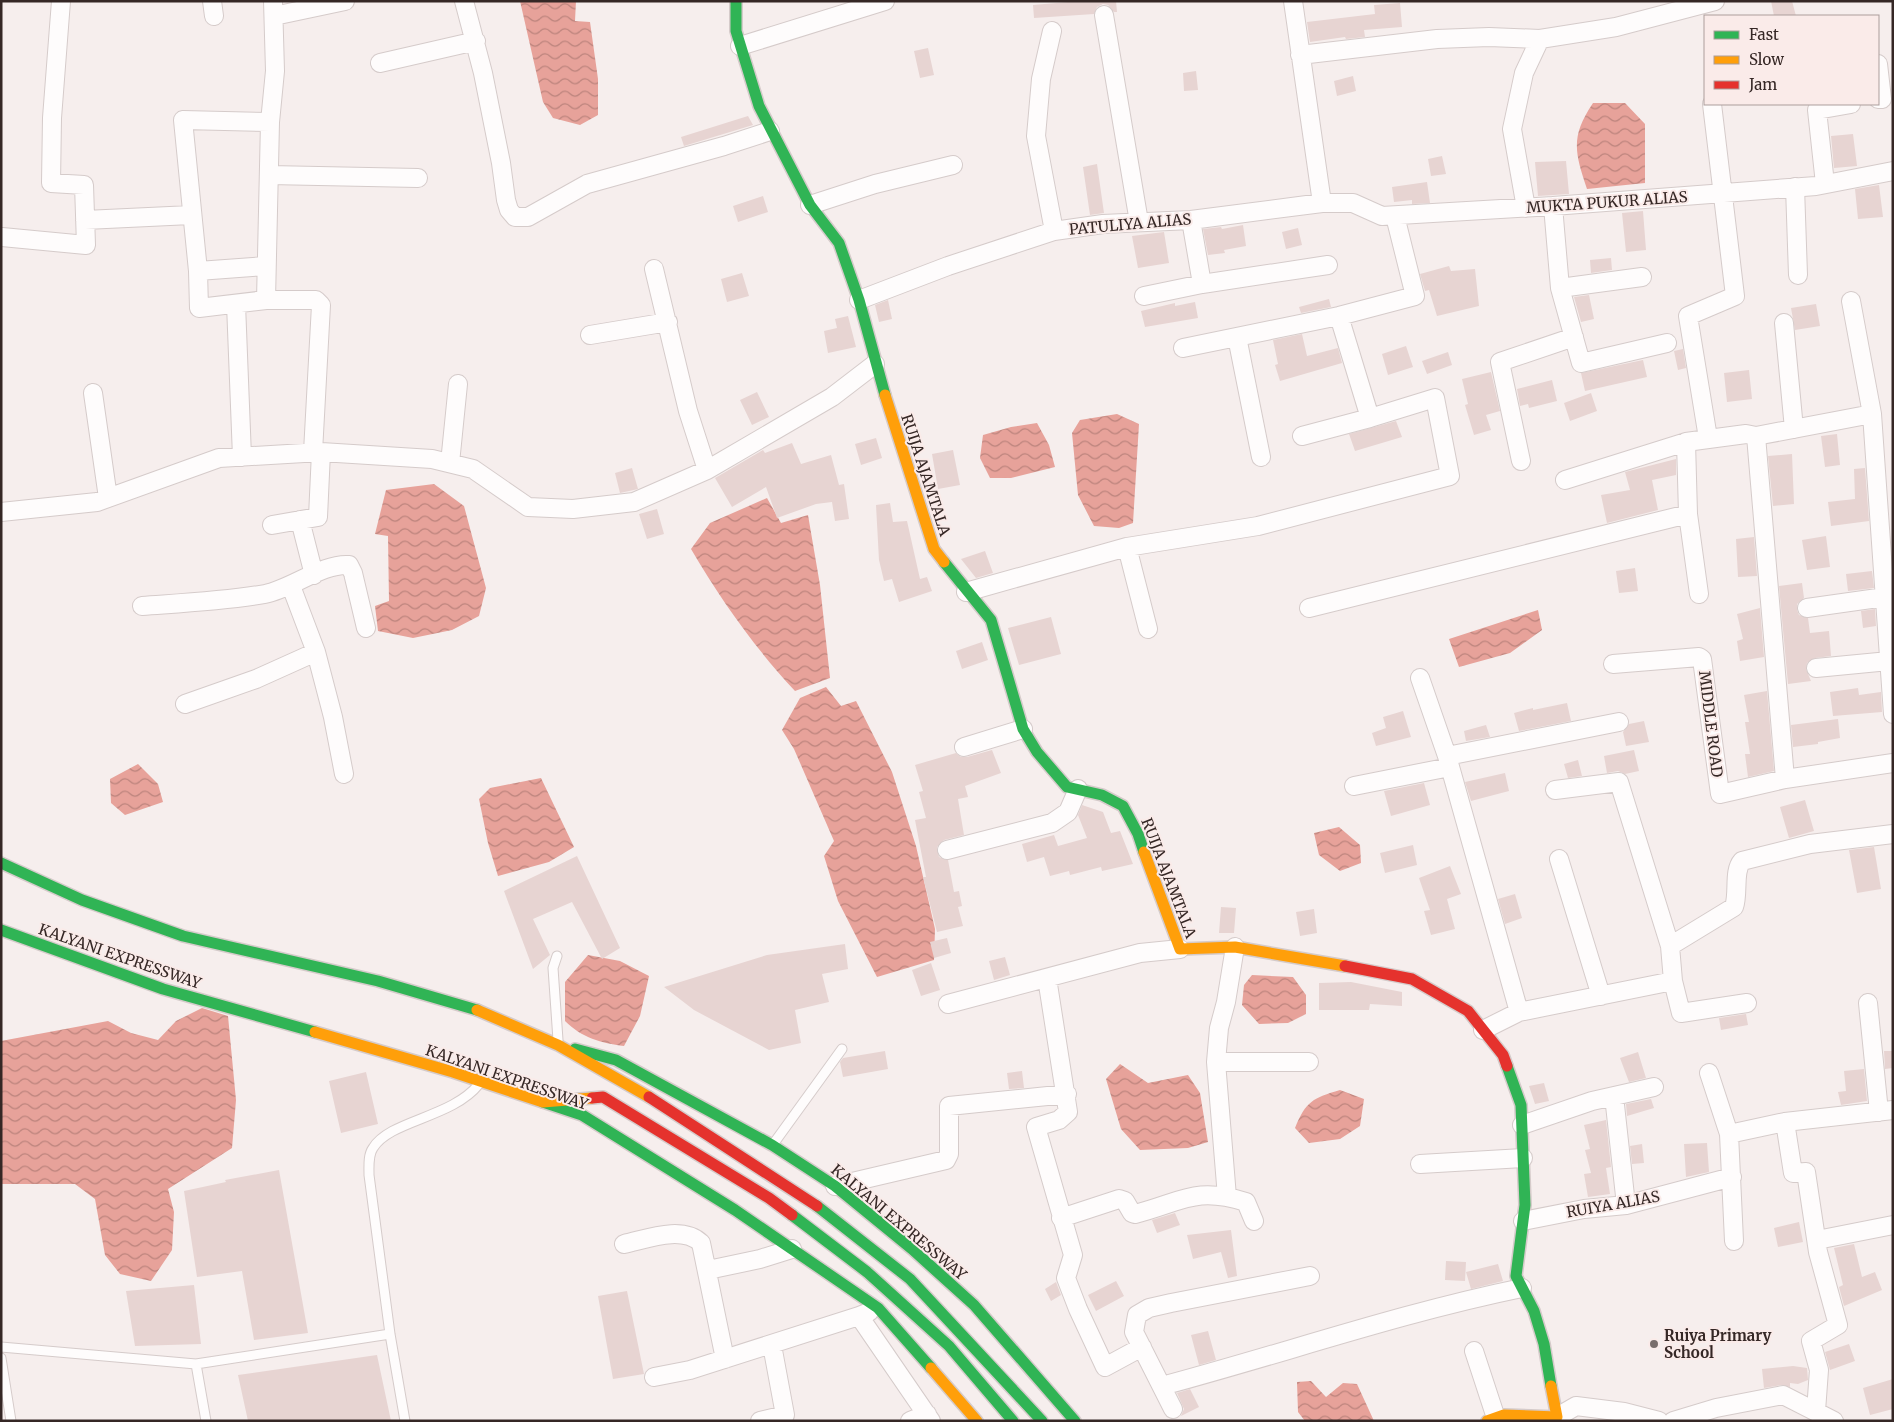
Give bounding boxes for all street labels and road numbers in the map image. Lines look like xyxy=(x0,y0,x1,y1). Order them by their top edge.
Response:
street label: MUKTA PUKUR ALIAS xyxy=(1526,187,1688,217)
street label: PATULIYA ALIAS xyxy=(1068,209,1192,239)
street label: RUIJA AJAMTALA xyxy=(897,412,955,539)
street label: MIDDLE ROAD xyxy=(1695,670,1727,778)
street label: RUIJA AJAMTALA xyxy=(1137,815,1201,941)
street label: KALYANI EXPRESSWAY xyxy=(36,919,204,993)
street label: KALYANI EXPRESSWAY xyxy=(423,1040,591,1114)
street label: KALYANI EXPRESSWAY xyxy=(828,1160,971,1284)
street label: RUIYA ALIAS xyxy=(1565,1186,1661,1222)

